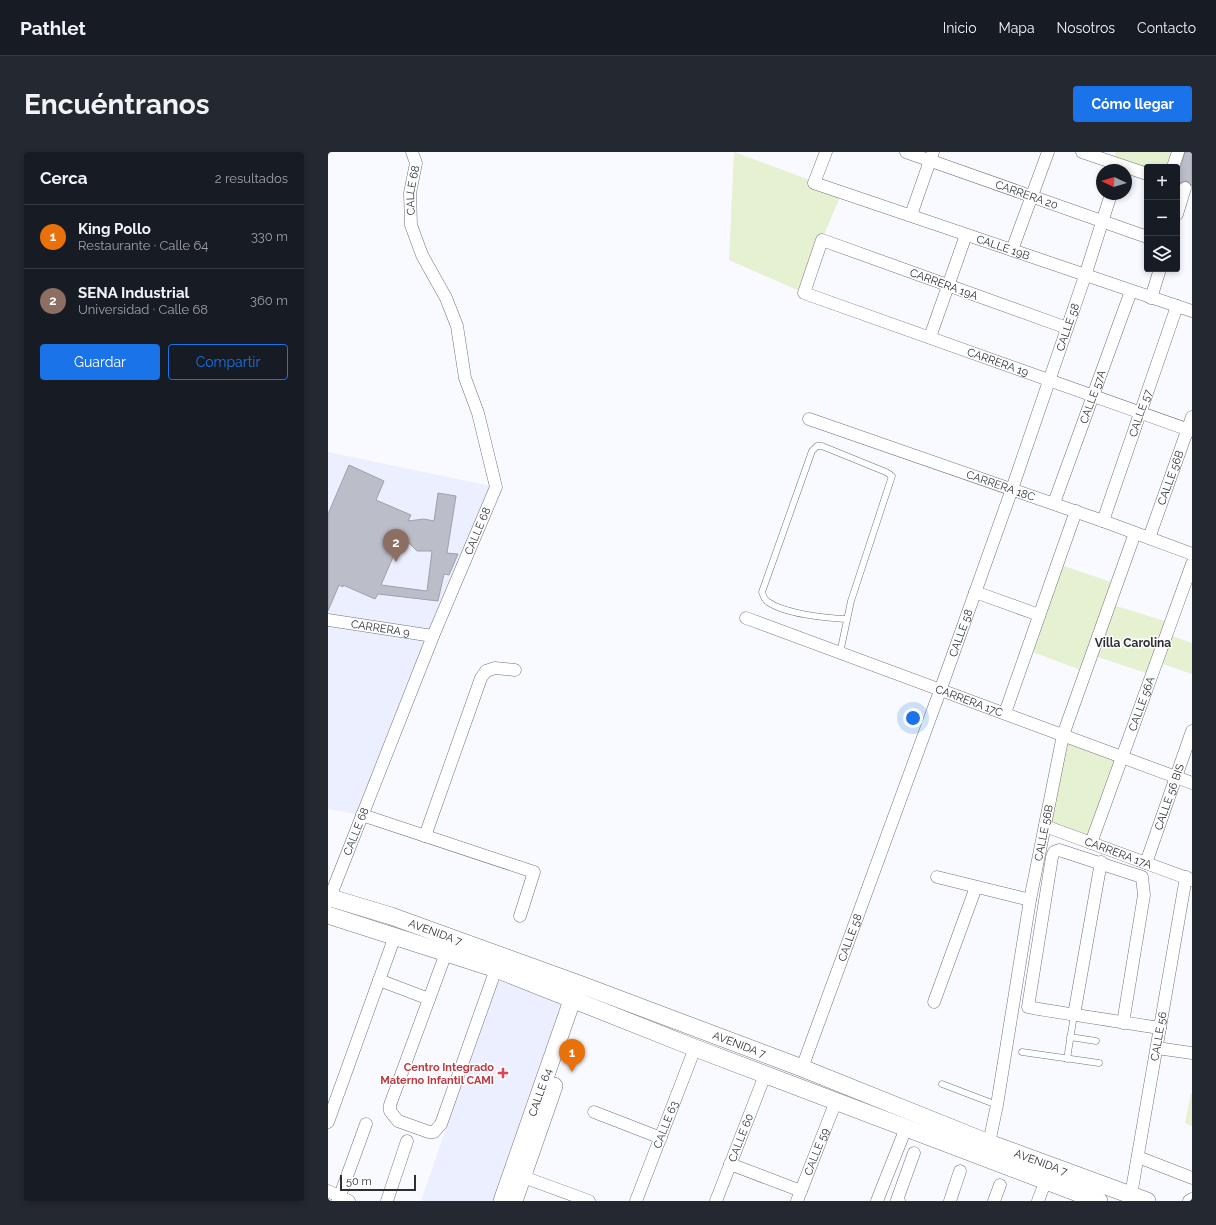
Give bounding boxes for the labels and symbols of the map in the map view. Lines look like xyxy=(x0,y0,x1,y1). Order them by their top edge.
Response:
street label: CALLE 68 xyxy=(404,164,422,216)
north arrow xyxy=(1096,164,1132,200)
street label: CARRERA 20 xyxy=(993,178,1060,212)
street label: CALLE 19B xyxy=(975,232,1032,263)
street label: CARRERA 19A xyxy=(908,266,980,303)
street label: CALLE 58 xyxy=(1054,302,1082,353)
street label: CARRERA 19 xyxy=(965,346,1030,379)
street label: CALLE 57A xyxy=(1077,368,1109,426)
street label: CALLE 57 xyxy=(1126,388,1155,439)
street label: CALLE 56B xyxy=(1155,449,1187,507)
street label: CARRERA 18C xyxy=(965,468,1037,504)
street label: CALLE 68 xyxy=(462,505,494,557)
pin: 2 xyxy=(383,529,409,562)
street label: CALLE 58 xyxy=(947,608,976,659)
street label: CARRERA 9 xyxy=(350,618,411,639)
district label: Villa Carolina xyxy=(1095,636,1171,650)
street label: CALLE 56A xyxy=(1126,674,1158,733)
street label: CARRERA 17C xyxy=(933,683,1005,720)
your location xyxy=(903,708,923,728)
street label: CALLE 56 BIS xyxy=(1152,762,1187,832)
street label: CALLE 56B xyxy=(1032,804,1056,862)
street label: CALLE 68 xyxy=(341,806,372,857)
street label: CARRERA 17A xyxy=(1083,835,1154,872)
street label: CALLE 58 xyxy=(836,912,865,963)
street label: AVENIDA 7 xyxy=(407,917,464,948)
street label: CALLE 56 xyxy=(1148,1010,1170,1062)
street label: AVENIDA 7 xyxy=(711,1029,768,1061)
pin: 1 xyxy=(559,1039,585,1072)
place label: Centro Integrado Materno Infantil CAMI xyxy=(380,1061,494,1087)
marker: Centro Integrado Materno Infantil CAMI xyxy=(497,1067,509,1079)
street label: CALLE 64 xyxy=(526,1067,555,1118)
street label: CALLE 63 xyxy=(651,1099,681,1150)
street label: CALLE 60 xyxy=(726,1112,756,1164)
street label: CALLE 59 xyxy=(802,1126,832,1177)
street label: AVENIDA 7 xyxy=(1013,1147,1069,1178)
scale bar xyxy=(340,1173,416,1192)

